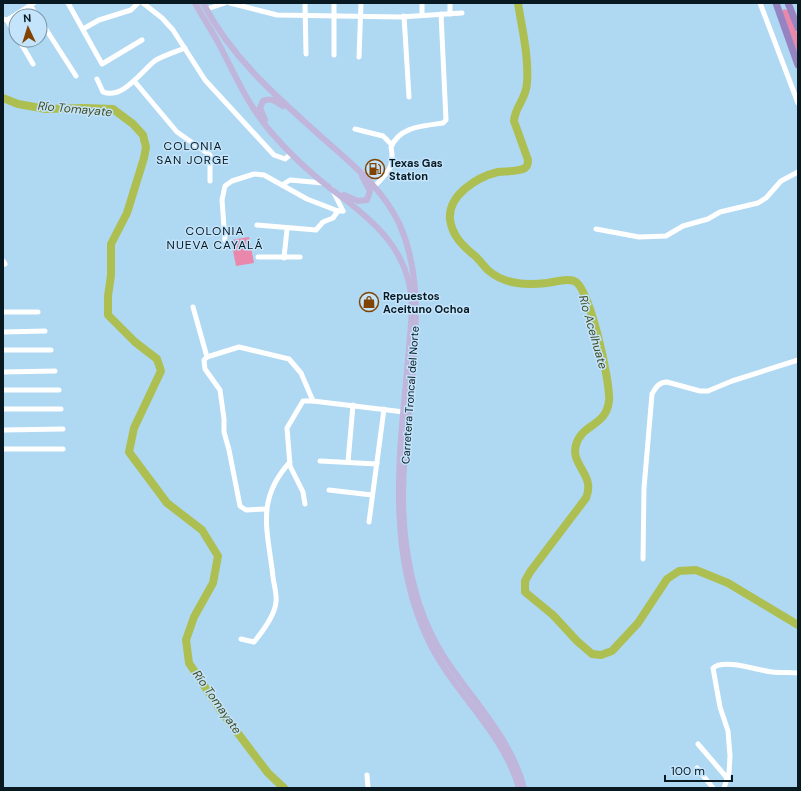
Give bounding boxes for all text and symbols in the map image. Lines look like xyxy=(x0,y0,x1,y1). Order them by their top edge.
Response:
north arrow xyxy=(8,8,48,48)
text: N xyxy=(23,11,32,25)
water label: Río Tomayate xyxy=(37,98,113,120)
district label: COLONIA SAN JORGE xyxy=(156,138,230,168)
place label: Texas Gas Station xyxy=(389,156,443,183)
fuel station icon: Texas Gas Station xyxy=(364,158,386,180)
district label: COLONIA NUEVA CAYALÁ xyxy=(167,223,263,253)
place label: Repuestos Aceituno Ochoa xyxy=(383,289,470,316)
shop icon: Repuestos Aceituno Ochoa xyxy=(358,291,380,313)
water label: Río Acelhuate xyxy=(575,293,611,371)
street label: Carretera Troncal del Norte xyxy=(398,326,422,464)
water label: Río Tomayate xyxy=(189,667,245,737)
scale bar xyxy=(665,757,732,783)
text: 100 m xyxy=(671,763,705,779)

